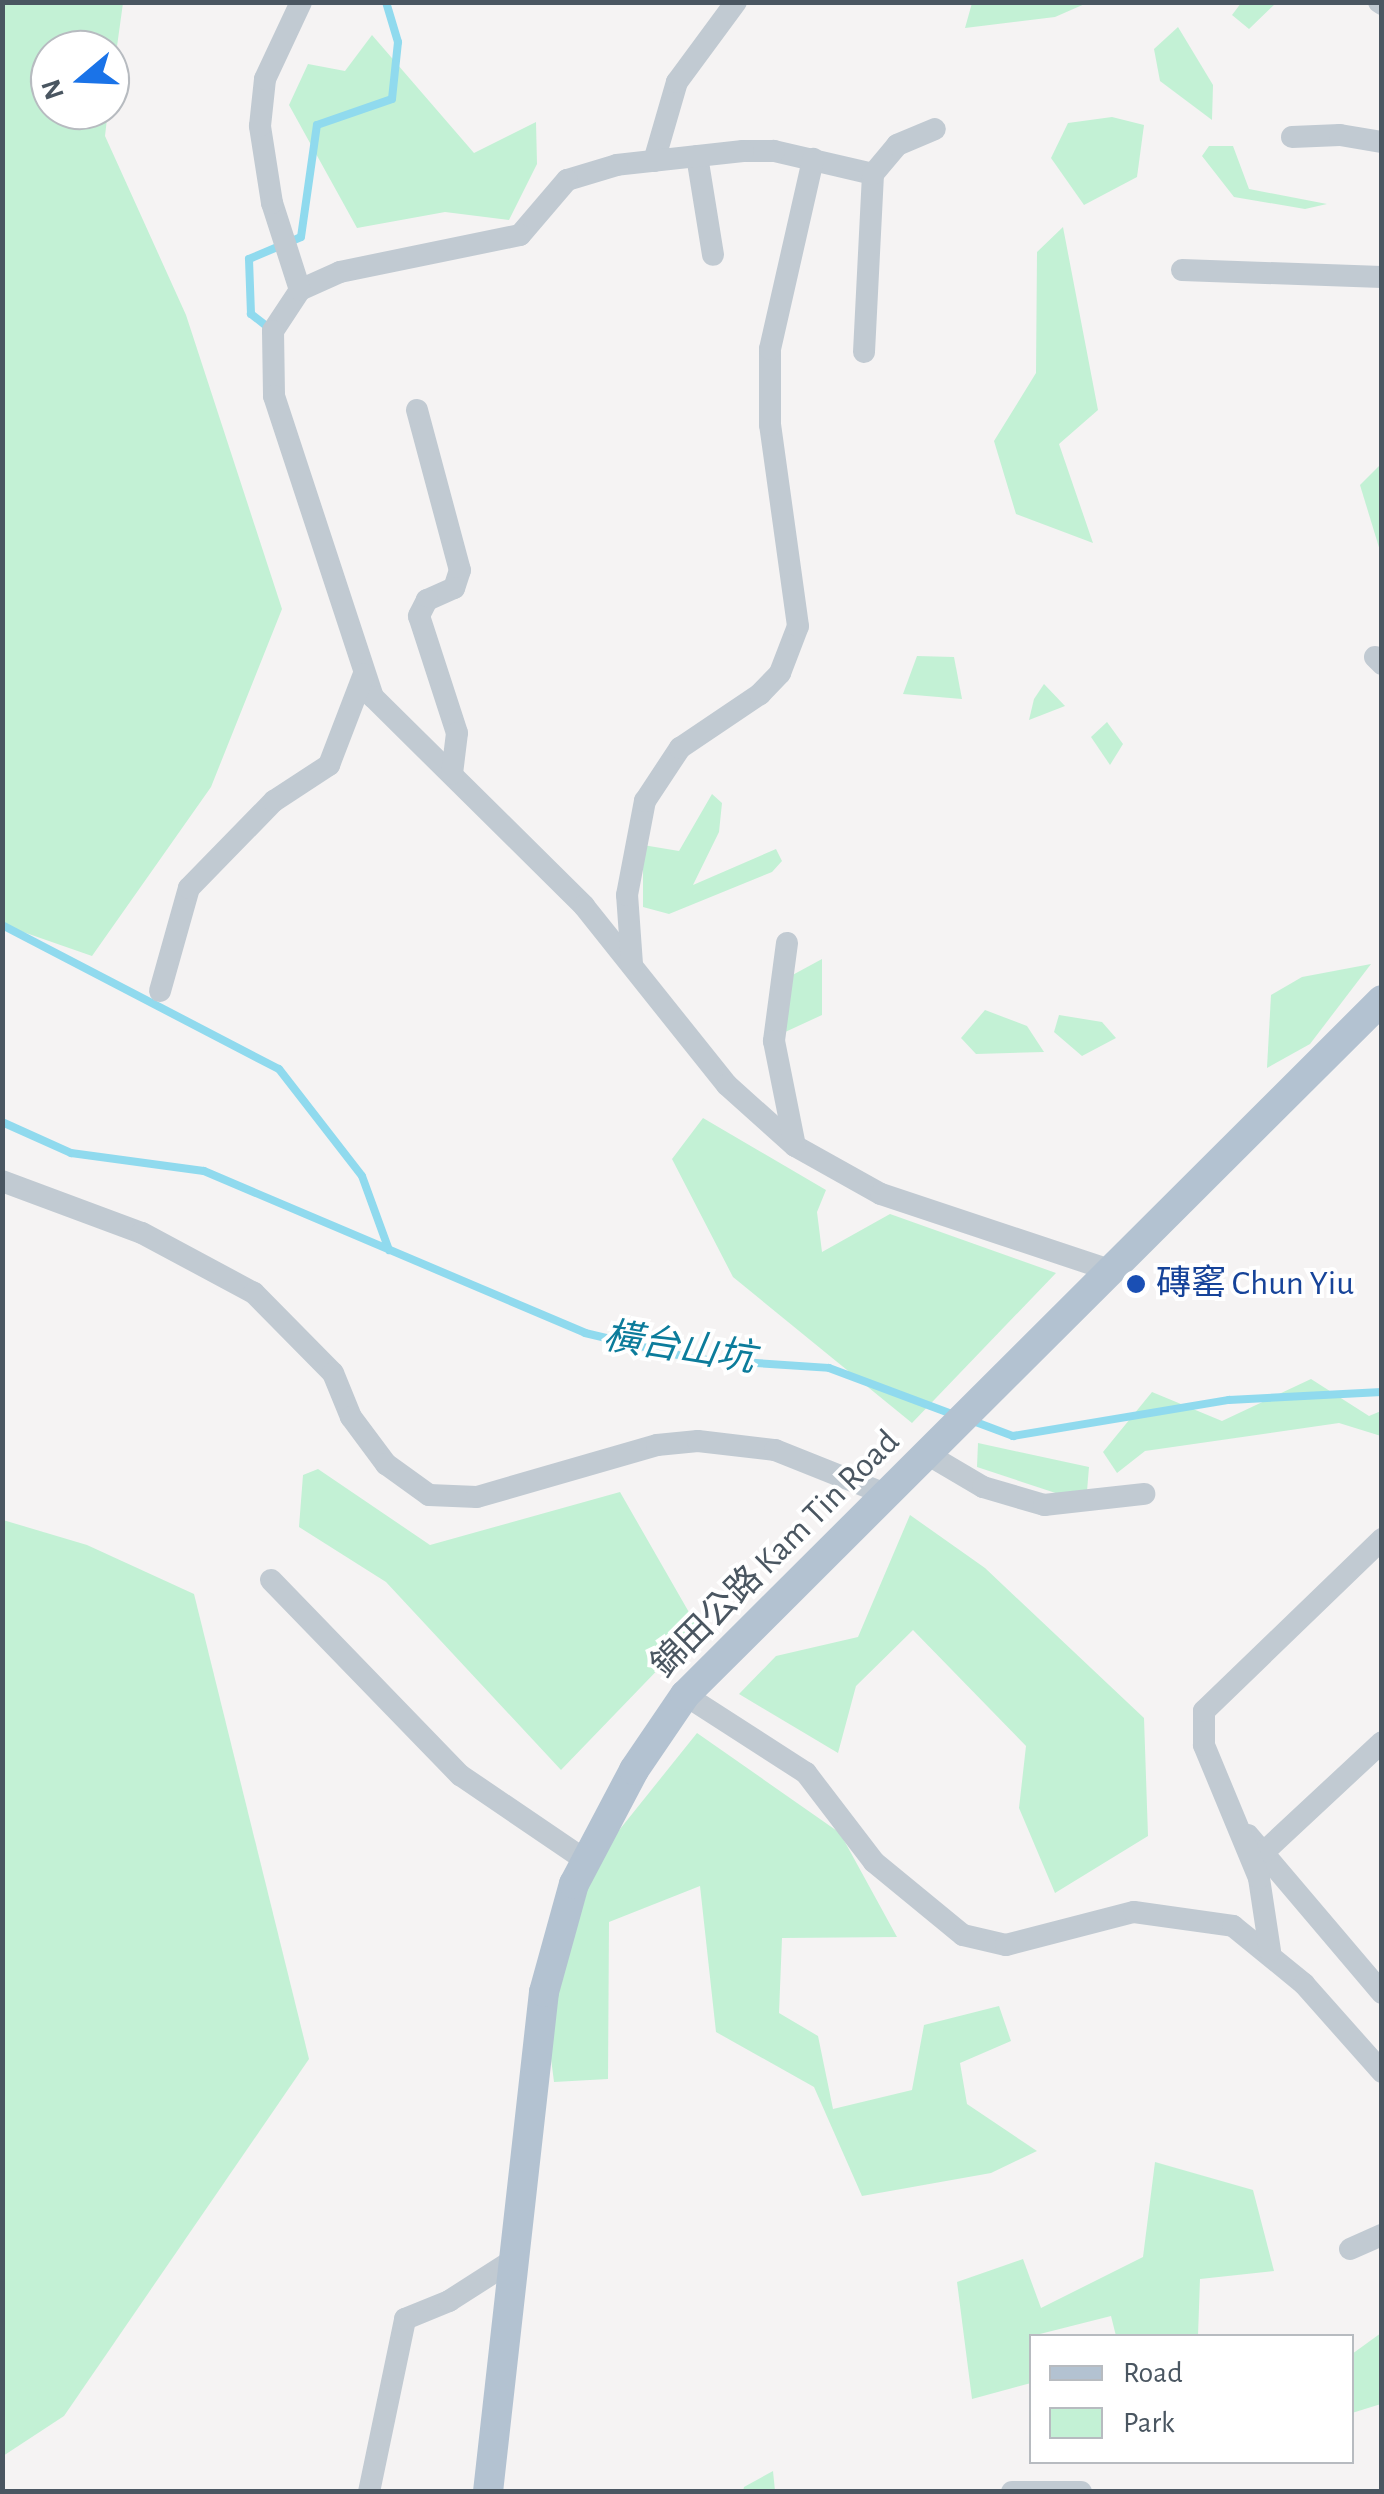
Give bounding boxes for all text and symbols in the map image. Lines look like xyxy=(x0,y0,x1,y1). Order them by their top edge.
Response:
north arrow xyxy=(30,30,130,130)
text: N xyxy=(37,75,70,103)
place label: 磚窰 Chun Yiu xyxy=(1156,1263,1354,1305)
marker: 磚窰 Chun Yiu xyxy=(1125,1273,1147,1295)
water label: 橫台山坑 xyxy=(600,1315,758,1383)
street label: 錦田公路 Kam Tin Road xyxy=(643,1421,909,1687)
legend xyxy=(1029,2334,1354,2464)
text: Road xyxy=(1123,2358,1183,2388)
text: Park xyxy=(1123,2408,1175,2438)

